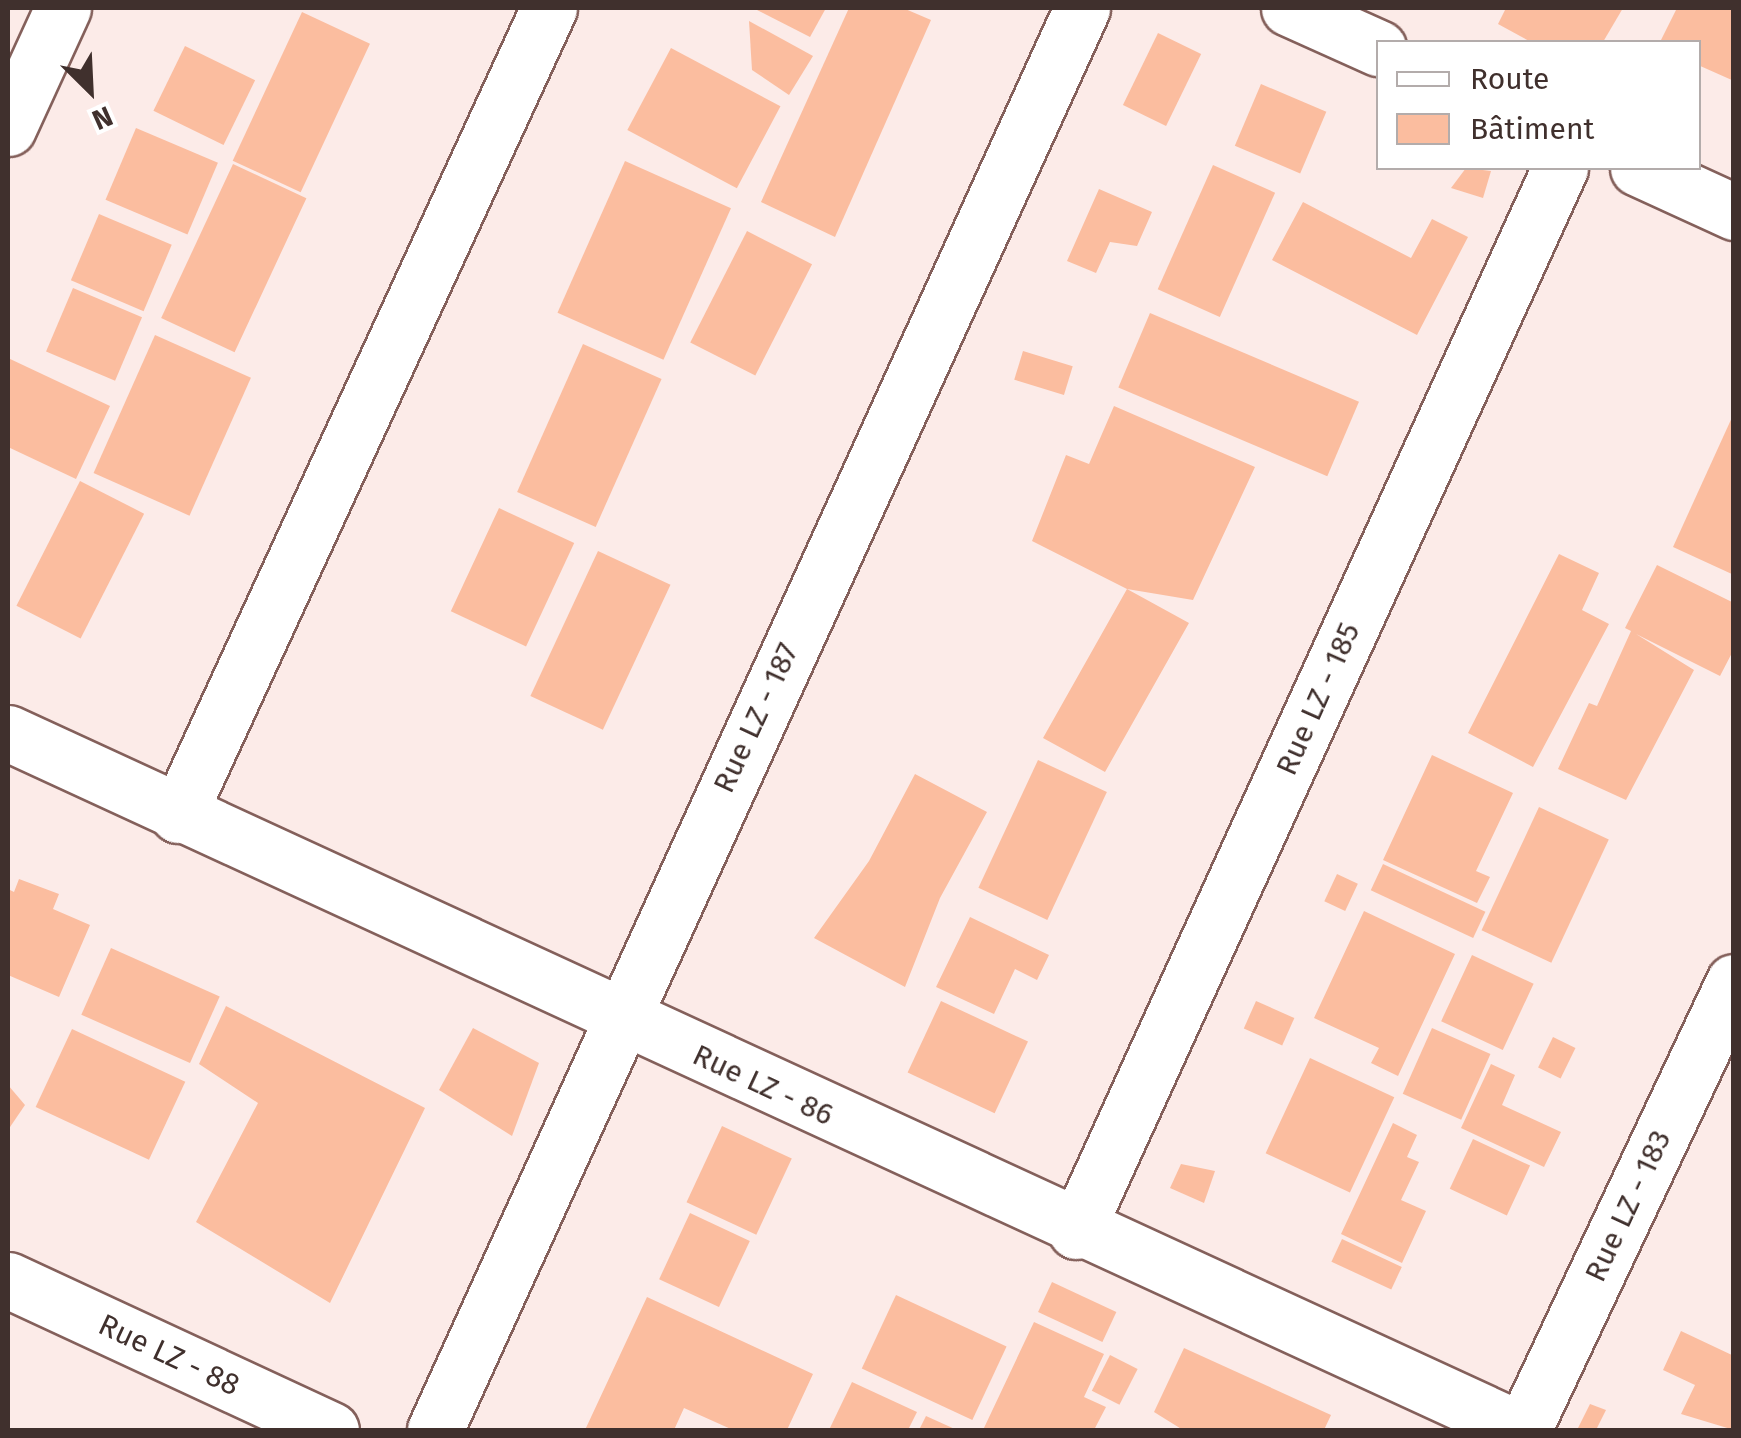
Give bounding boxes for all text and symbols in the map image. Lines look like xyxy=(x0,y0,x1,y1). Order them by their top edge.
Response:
north arrow xyxy=(40,40,140,140)
legend xyxy=(1376,40,1701,170)
text: Route xyxy=(1470,61,1549,97)
text: N xyxy=(87,99,118,137)
text: Bâtiment xyxy=(1470,111,1594,147)
street label: Rue LZ - 185 xyxy=(1268,617,1368,781)
street label: Rue LZ - 187 xyxy=(706,637,806,799)
street label: Rue LZ - 86 xyxy=(687,1037,839,1133)
street label: Rue LZ - 183 xyxy=(1577,1125,1679,1287)
street label: Rue LZ - 88 xyxy=(93,1307,245,1403)

